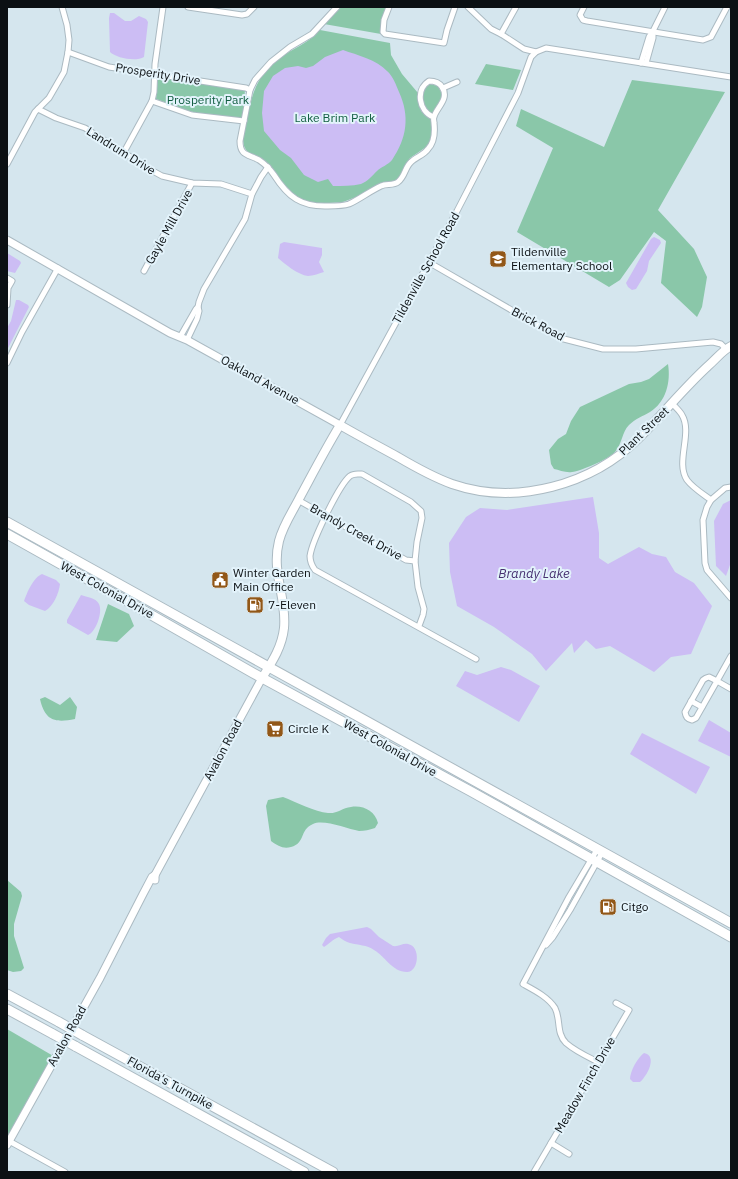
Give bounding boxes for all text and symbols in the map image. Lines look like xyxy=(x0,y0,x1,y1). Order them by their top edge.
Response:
street label: Prosperity Drive xyxy=(114,59,202,88)
park label: Prosperity Park xyxy=(167,92,250,107)
park label: Lake Brim Park xyxy=(295,110,376,125)
street label: Landrum Drive xyxy=(84,123,159,178)
street label: Gayle Mill Drive xyxy=(142,186,196,267)
street label: Tildenville School Road xyxy=(389,209,462,326)
place label: Tildenville Elementary School xyxy=(511,244,612,273)
school or university icon: Tildenville Elementary School xyxy=(488,249,508,269)
street label: Brick Road xyxy=(509,303,567,344)
street label: Oakland Avenue xyxy=(218,352,303,408)
street label: Plant Street xyxy=(616,403,672,458)
street label: Brandy Creek Drive xyxy=(307,500,405,563)
street label: West Colonial Drive xyxy=(58,558,157,622)
place label: Winter Garden Main Office xyxy=(233,565,311,594)
water label: Brandy Lake xyxy=(498,565,570,582)
public building icon: Winter Garden Main Office xyxy=(210,570,230,590)
fuel station icon: 7-Eleven xyxy=(245,595,265,615)
place label: 7-Eleven xyxy=(268,597,316,612)
street label: West Colonial Drive xyxy=(341,716,440,780)
street label: Avalon Road xyxy=(200,717,245,783)
supermarket icon: Circle K xyxy=(265,719,285,739)
place label: Circle K xyxy=(288,721,330,736)
fuel station icon: Citgo xyxy=(598,897,618,917)
place label: Citgo xyxy=(621,899,649,914)
street label: Avalon Road xyxy=(44,1003,89,1069)
street label: Meadow Finch Drive xyxy=(551,1034,618,1135)
street label: Florida's Turnpike xyxy=(125,1053,216,1113)

